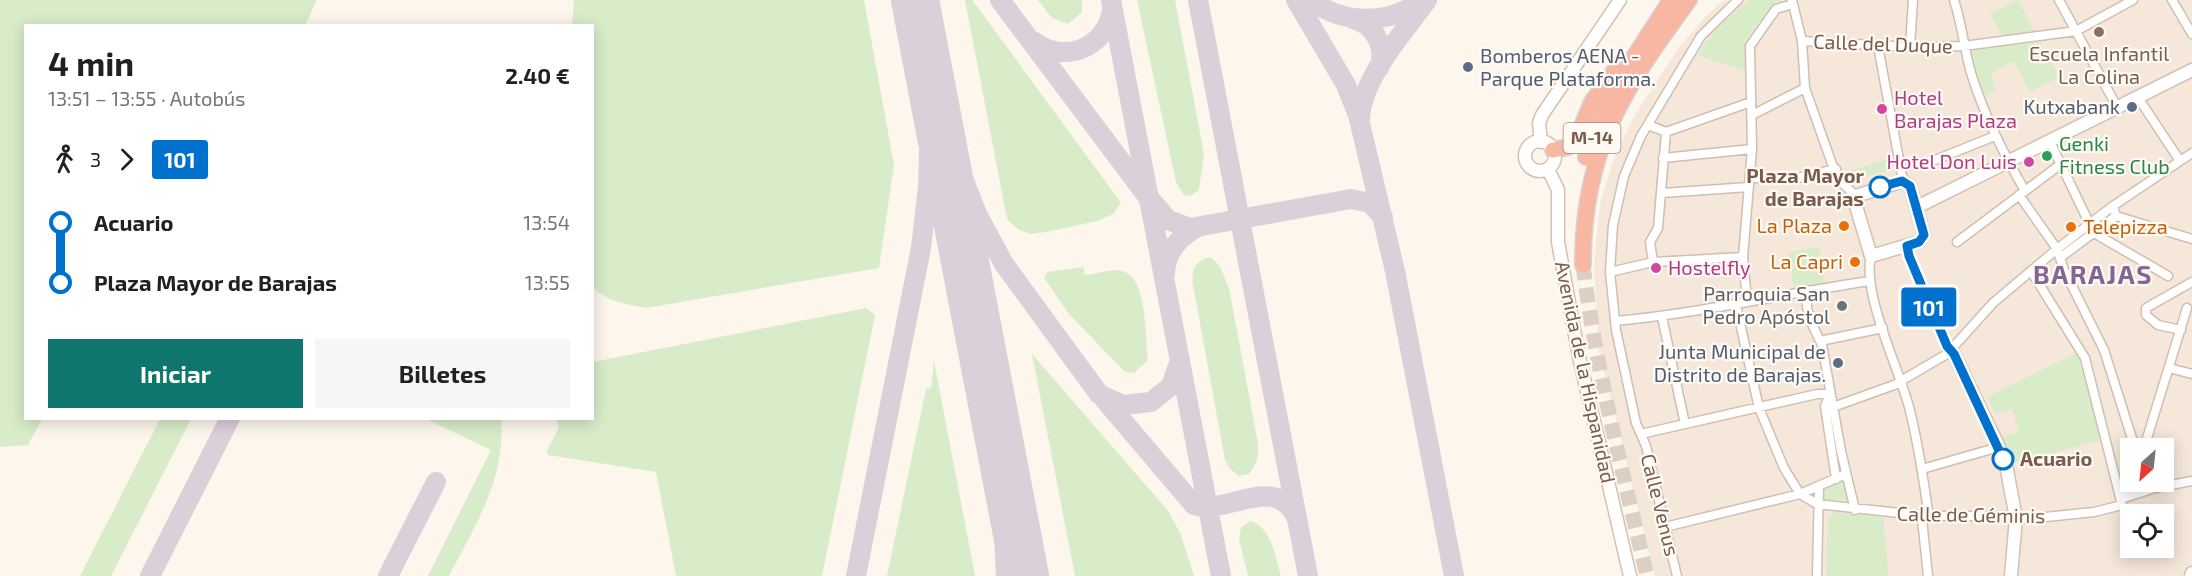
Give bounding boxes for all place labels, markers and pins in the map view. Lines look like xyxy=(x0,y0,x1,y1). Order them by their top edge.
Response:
marker: Escuela Infantil La Colina xyxy=(2092,25,2106,39)
place label: Escuela Infantil La Colina xyxy=(2029,41,2169,88)
place label: Bomberos AENA - Parque Plataforma. xyxy=(1480,43,1656,90)
marker: Bomberos AENA - Parque Plataforma. xyxy=(1461,60,1475,74)
place label: Hotel Barajas Plaza xyxy=(1894,85,2017,132)
place label: Kutxabank xyxy=(2024,94,2120,118)
marker: Kutxabank xyxy=(2125,100,2139,114)
marker: Hotel Barajas Plaza xyxy=(1875,102,1889,116)
place label: Genki Fitness Club xyxy=(2059,131,2170,178)
place label: Hotel Don Luis xyxy=(1887,149,2017,173)
marker: Genki Fitness Club xyxy=(2040,149,2054,163)
marker: Hotel Don Luis xyxy=(2022,155,2036,169)
place label: Plaza Mayor de Barajas xyxy=(1746,163,1864,210)
marker: Plaza Mayor de Barajas xyxy=(1869,176,1891,198)
place label: La Plaza xyxy=(1756,213,1832,237)
place label: Telepizza xyxy=(2083,214,2168,238)
marker: La Plaza xyxy=(1837,219,1851,233)
marker: Telepizza xyxy=(2064,220,2078,234)
place label: La Capri xyxy=(1770,249,1843,273)
place label: Hostelfly xyxy=(1668,255,1751,279)
marker: La Capri xyxy=(1848,255,1862,269)
marker: Hostelfly xyxy=(1649,261,1663,275)
place label: Parroquia San Pedro Apóstol xyxy=(1703,281,1830,328)
marker: Parroquia San Pedro Apóstol xyxy=(1835,299,1849,313)
place label: Junta Municipal de Distrito de Barajas. xyxy=(1654,339,1826,386)
marker: Junta Municipal de Distrito de Barajas. xyxy=(1831,356,1845,370)
place label: Acuario xyxy=(2020,446,2092,470)
marker: Acuario xyxy=(1992,448,2014,470)

